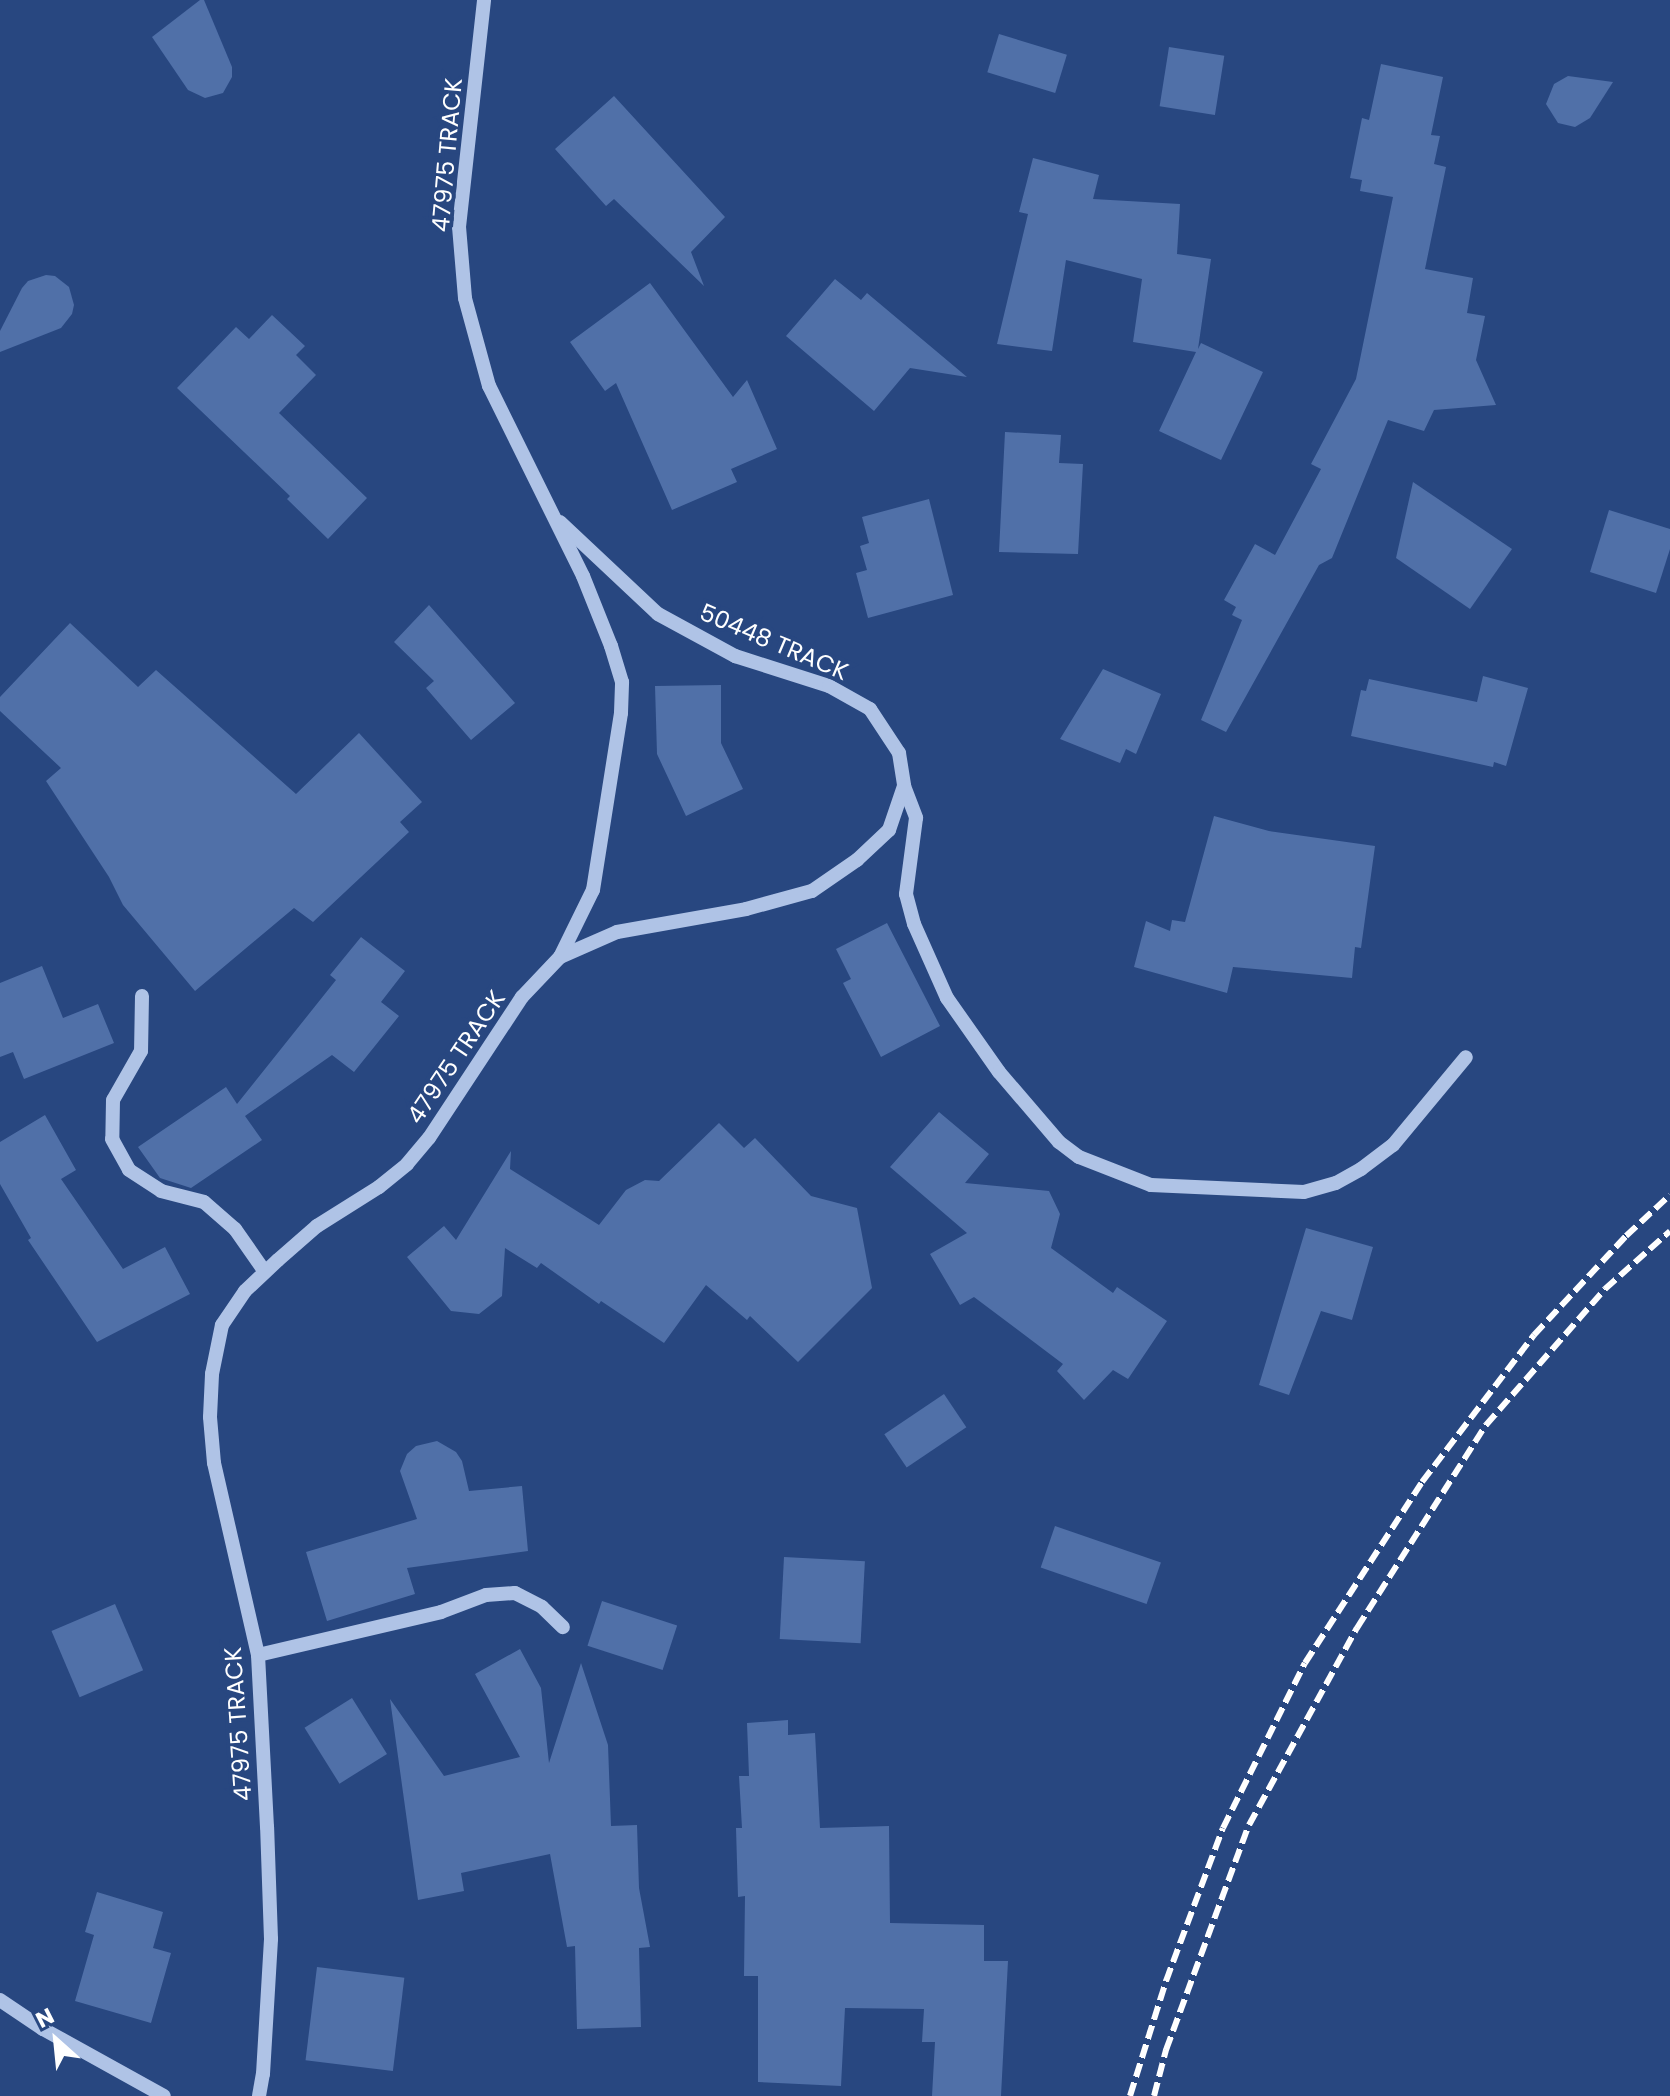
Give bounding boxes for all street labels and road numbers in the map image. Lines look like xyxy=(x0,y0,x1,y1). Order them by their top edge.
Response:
street label: 47975 TRACK xyxy=(426,77,468,233)
street label: 50448 TRACK xyxy=(695,598,853,686)
street label: 47975 TRACK xyxy=(401,985,511,1129)
street label: 47975 TRACK xyxy=(218,1646,258,1802)

